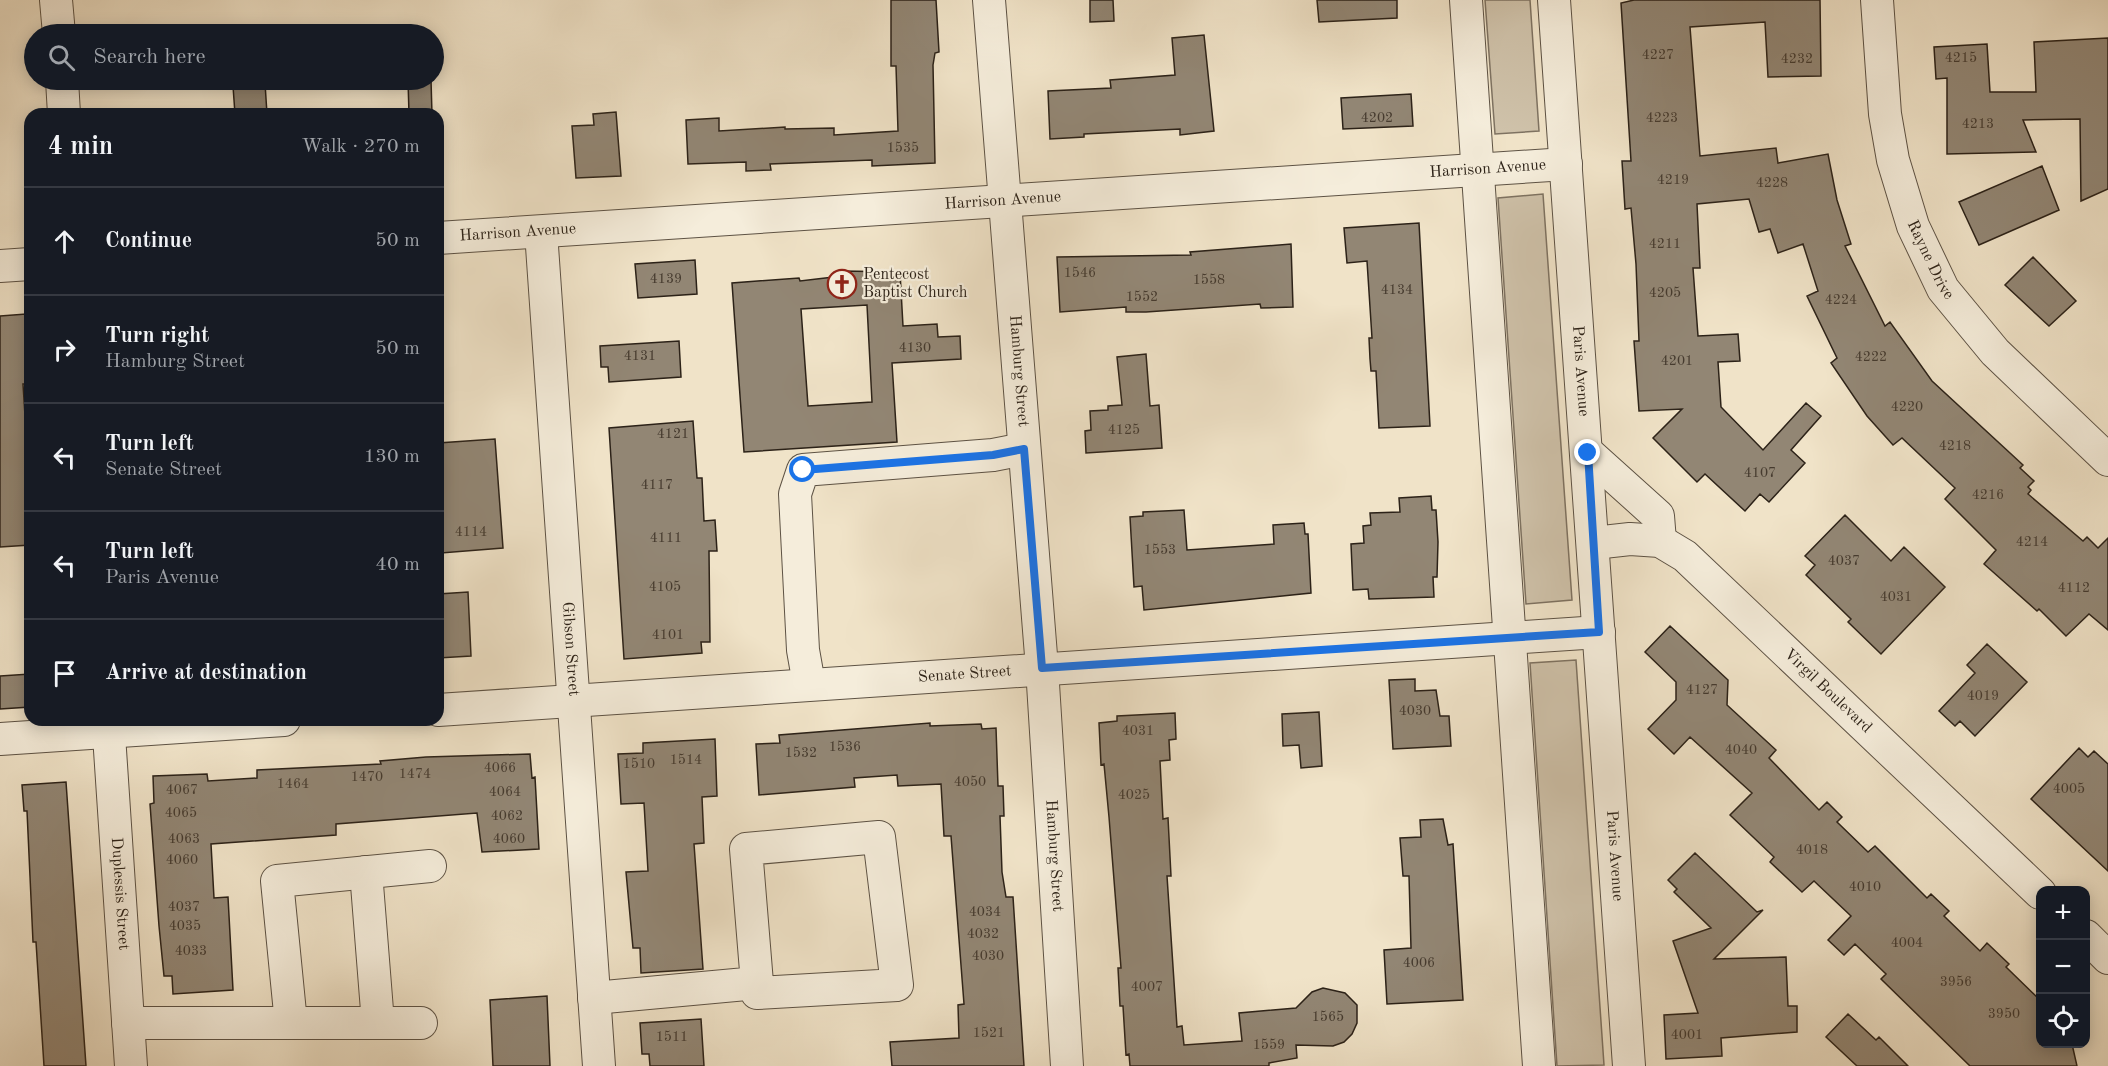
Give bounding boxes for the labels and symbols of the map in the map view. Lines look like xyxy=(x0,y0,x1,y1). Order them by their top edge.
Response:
house number: 4227 xyxy=(1642,48,1674,62)
house number: 4215 xyxy=(1945,51,1977,65)
house number: 4232 xyxy=(1781,52,1813,66)
house number: 4202 xyxy=(1361,111,1393,125)
house number: 4223 xyxy=(1646,111,1678,125)
house number: 4213 xyxy=(1962,117,1994,131)
house number: 1535 xyxy=(887,141,919,155)
street label: Harrison Avenue xyxy=(1429,157,1547,181)
house number: 4219 xyxy=(1657,173,1689,187)
house number: 4228 xyxy=(1756,176,1788,190)
street label: Harrison Avenue xyxy=(944,189,1062,213)
street label: Rayne Drive xyxy=(1904,218,1957,303)
street label: Harrison Avenue xyxy=(459,221,577,245)
house number: 4211 xyxy=(1649,237,1681,251)
house number: 1546 xyxy=(1064,266,1096,280)
place label: Pentecost Baptist Church xyxy=(863,267,968,301)
church icon: Pentecost Baptist Church xyxy=(826,268,858,300)
house number: 4139 xyxy=(650,272,682,286)
house number: 1558 xyxy=(1193,273,1225,287)
house number: 4134 xyxy=(1381,283,1413,297)
house number: 4205 xyxy=(1649,286,1681,300)
house number: 1552 xyxy=(1126,290,1158,304)
house number: 4224 xyxy=(1825,293,1857,307)
street label: Hamburg Street xyxy=(1006,314,1031,428)
street label: Paris Avenue xyxy=(1569,325,1591,417)
house number: 4130 xyxy=(899,341,931,355)
house number: 4131 xyxy=(624,349,656,363)
house number: 4222 xyxy=(1855,350,1887,364)
house number: 4201 xyxy=(1661,354,1693,368)
house number: 4220 xyxy=(1891,400,1923,414)
house number: 4125 xyxy=(1108,423,1140,437)
house number: 4121 xyxy=(657,427,689,441)
route end xyxy=(1574,439,1600,465)
house number: 4218 xyxy=(1939,439,1971,453)
route start xyxy=(789,456,815,482)
house number: 4107 xyxy=(1744,466,1776,480)
house number: 4117 xyxy=(641,478,673,492)
house number: 4216 xyxy=(1972,488,2004,502)
house number: 4114 xyxy=(455,525,487,539)
house number: 4111 xyxy=(650,531,682,545)
house number: 4214 xyxy=(2016,535,2048,549)
house number: 1553 xyxy=(1144,543,1176,557)
house number: 4037 xyxy=(1828,554,1860,568)
house number: 4105 xyxy=(649,580,681,594)
house number: 4112 xyxy=(2058,581,2090,595)
house number: 4031 xyxy=(1880,590,1912,604)
street label: Gibson Street xyxy=(559,601,581,697)
house number: 4101 xyxy=(652,628,684,642)
street label: Virgil Boulevard xyxy=(1781,646,1875,736)
street label: Senate Street xyxy=(917,663,1013,686)
house number: 4127 xyxy=(1686,683,1718,697)
house number: 4019 xyxy=(1967,689,1999,703)
house number: 4030 xyxy=(1399,704,1431,718)
house number: 4031 xyxy=(1122,724,1154,738)
house number: 1536 xyxy=(829,740,861,754)
house number: 4040 xyxy=(1725,743,1757,757)
house number: 1532 xyxy=(785,746,817,760)
house number: 1514 xyxy=(670,753,702,767)
house number: 1510 xyxy=(623,757,655,771)
house number: 4066 xyxy=(484,761,516,775)
house number: 1474 xyxy=(399,767,431,781)
house number: 1470 xyxy=(351,770,383,784)
house number: 4050 xyxy=(954,775,986,789)
house number: 1464 xyxy=(277,777,309,791)
house number: 4005 xyxy=(2053,782,2085,796)
house number: 4067 xyxy=(166,783,198,797)
house number: 4064 xyxy=(489,785,521,799)
house number: 4025 xyxy=(1118,788,1150,802)
street label: Hamburg Street xyxy=(1042,799,1065,912)
house number: 4065 xyxy=(165,806,197,820)
house number: 4062 xyxy=(491,809,523,823)
street label: Paris Avenue xyxy=(1603,810,1625,902)
house number: 4063 xyxy=(168,832,200,846)
house number: 4060 xyxy=(493,832,525,846)
street label: Duplessis Street xyxy=(108,837,131,951)
house number: 4018 xyxy=(1796,843,1828,857)
house number: 4060 xyxy=(166,853,198,867)
house number: 4010 xyxy=(1849,880,1881,894)
house number: 4037 xyxy=(168,900,200,914)
house number: 4034 xyxy=(969,905,1001,919)
house number: 4035 xyxy=(169,919,201,933)
house number: 4032 xyxy=(967,927,999,941)
house number: 4004 xyxy=(1891,936,1923,950)
house number: 4033 xyxy=(175,944,207,958)
house number: 4030 xyxy=(972,949,1004,963)
house number: 4006 xyxy=(1403,956,1435,970)
house number: 3956 xyxy=(1940,975,1972,989)
house number: 4007 xyxy=(1131,980,1163,994)
house number: 3950 xyxy=(1988,1007,2020,1021)
house number: 1565 xyxy=(1312,1010,1344,1024)
house number: 1521 xyxy=(973,1026,1005,1040)
house number: 4001 xyxy=(1671,1028,1703,1042)
house number: 1511 xyxy=(656,1030,688,1044)
house number: 1559 xyxy=(1253,1038,1285,1052)

